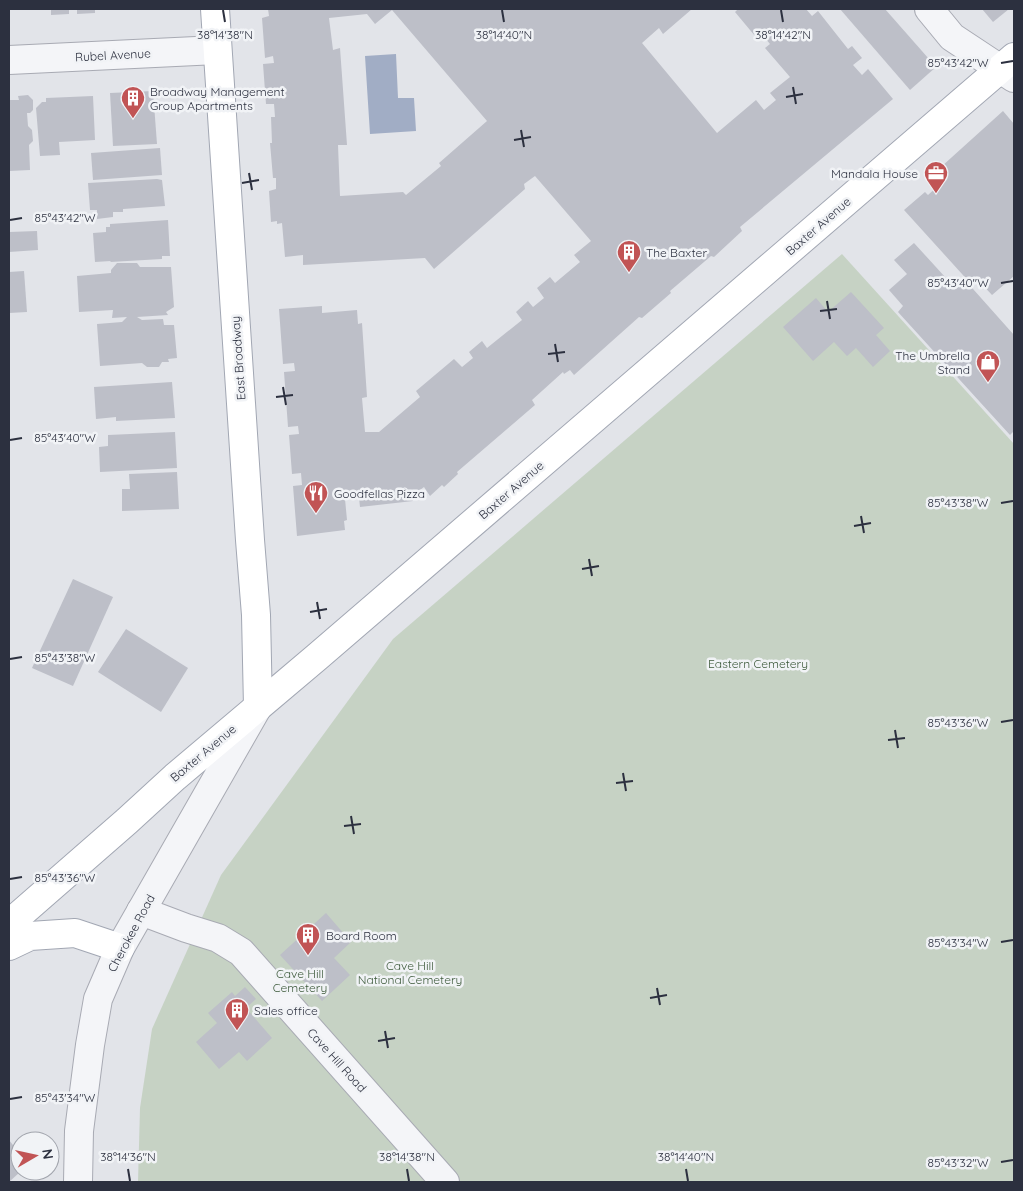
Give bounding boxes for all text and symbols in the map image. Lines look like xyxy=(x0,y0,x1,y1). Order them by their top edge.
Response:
text: 38°14'38"N xyxy=(197,27,253,42)
text: 38°14'40"N xyxy=(476,27,532,42)
text: 38°14'42"N xyxy=(755,27,811,42)
street label: Rubel Avenue xyxy=(75,46,151,64)
text: 85°43'42"W xyxy=(927,55,989,70)
place label: Broadway Management Group Apartments xyxy=(150,84,285,113)
building icon: Broadway Management Group Apartments xyxy=(120,85,146,119)
office icon: Mandala House xyxy=(923,160,949,194)
place label: Mandala House xyxy=(831,166,918,181)
street label: Baxter Avenue xyxy=(782,194,854,258)
text: 85°43'42"W xyxy=(34,210,96,225)
building icon: The Baxter xyxy=(616,239,642,273)
place label: The Baxter xyxy=(646,245,707,260)
text: 85°43'40"W xyxy=(927,275,989,290)
street label: East Broadway xyxy=(228,315,248,401)
place label: The Umbrella Stand xyxy=(895,348,970,377)
shop icon: The Umbrella Stand xyxy=(975,349,1001,383)
text: 85°43'40"W xyxy=(34,430,96,445)
street label: Baxter Avenue xyxy=(475,458,547,522)
restaurant icon: Goodfellas Pizza xyxy=(303,480,329,514)
place label: Goodfellas Pizza xyxy=(334,486,425,501)
text: 85°43'38"W xyxy=(928,495,989,510)
text: 85°43'38"W xyxy=(35,650,96,665)
park label: Eastern Cemetery xyxy=(708,656,808,671)
text: 85°43'36"W xyxy=(928,715,989,730)
street label: Baxter Avenue xyxy=(167,721,239,785)
text: 85°43'36"W xyxy=(35,870,96,885)
street label: Cherokee Road xyxy=(104,892,158,974)
building icon: Board Room xyxy=(295,922,321,956)
place label: Board Room xyxy=(326,928,397,943)
text: 85°43'34"W xyxy=(928,935,989,950)
park label: Cave Hill National Cemetery xyxy=(358,958,462,987)
park label: Cave Hill Cemetery xyxy=(273,966,327,995)
building icon: Sales office xyxy=(224,997,250,1031)
place label: Sales office xyxy=(254,1003,318,1018)
street label: Cave Hill Road xyxy=(304,1025,370,1095)
text: 85°43'34"W xyxy=(35,1090,96,1105)
north arrow xyxy=(10,1131,60,1181)
text: N xyxy=(38,1147,58,1160)
text: 38°14'36"N xyxy=(100,1149,156,1164)
text: 38°14'38"N xyxy=(379,1149,435,1164)
text: 38°14'40"N xyxy=(658,1149,714,1164)
text: 85°43'32"W xyxy=(927,1155,989,1170)

